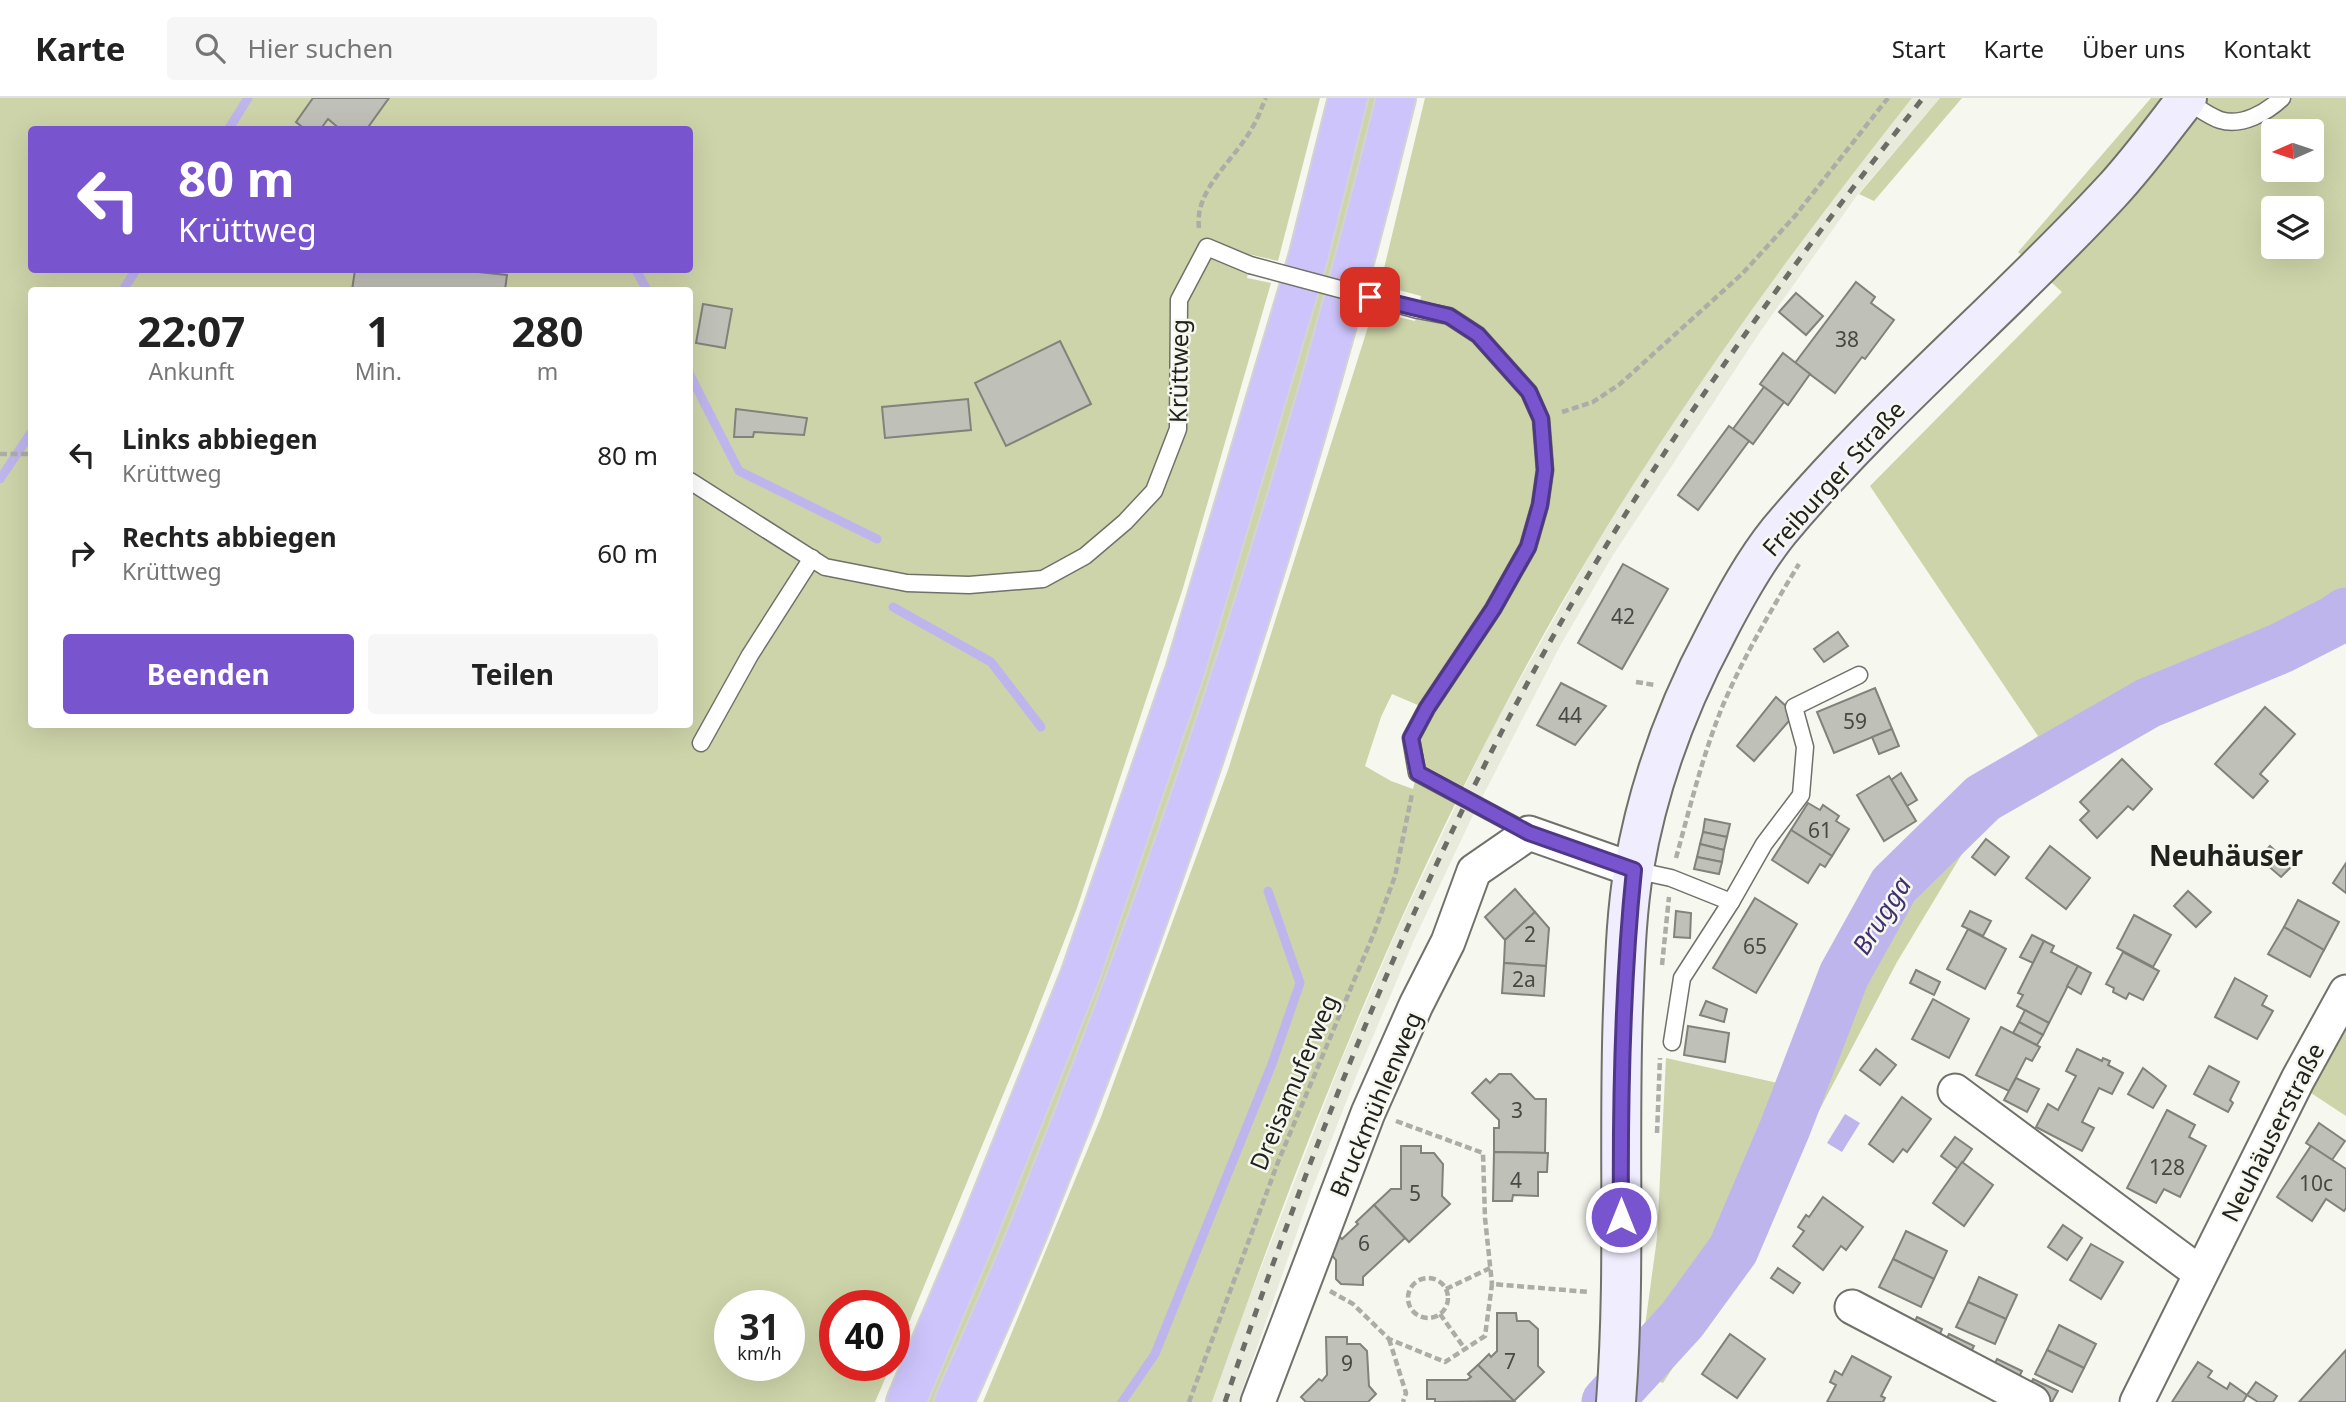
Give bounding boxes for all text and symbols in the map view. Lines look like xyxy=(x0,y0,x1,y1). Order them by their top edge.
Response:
search box xyxy=(167,17,657,80)
text: Karte xyxy=(35,26,125,71)
icon: search xyxy=(191,29,229,67)
text: Hier suchen xyxy=(247,30,393,66)
text: Start xyxy=(1892,32,1946,65)
text: Karte xyxy=(1984,32,2044,65)
text: Über uns xyxy=(2082,32,2185,65)
text: Kontakt xyxy=(2223,32,2311,65)
north arrow xyxy=(2261,119,2324,182)
map controls xyxy=(2261,119,2324,259)
text: 80 m xyxy=(178,145,295,211)
icon: left xyxy=(63,154,154,245)
button: layers xyxy=(2261,196,2324,259)
text: Krüttweg xyxy=(178,208,317,251)
pin xyxy=(1340,267,1400,327)
icon: arrive xyxy=(1351,278,1389,316)
text: 22:07 xyxy=(137,302,245,359)
text: 1 xyxy=(366,302,390,359)
text: 280 xyxy=(511,302,584,359)
street label: Krüttweg xyxy=(1161,319,1195,423)
house number: 38 xyxy=(1835,325,1859,353)
text: Ankunft xyxy=(148,355,234,387)
text: Min. xyxy=(355,355,402,387)
text: m xyxy=(537,355,558,387)
street label: Freiburger Straße xyxy=(1754,393,1912,563)
text: Links abbiegen xyxy=(122,421,318,457)
icon: left xyxy=(63,436,101,474)
text: 80 m xyxy=(597,437,658,473)
text: Krüttweg xyxy=(122,457,222,489)
text: Rechts abbiegen xyxy=(122,519,337,555)
icon: right xyxy=(63,534,101,572)
text: 60 m xyxy=(597,535,658,571)
text: Krüttweg xyxy=(122,555,222,587)
house number: 42 xyxy=(1611,602,1635,630)
button: Beenden xyxy=(63,634,354,714)
button: Teilen xyxy=(368,634,658,714)
house number: 44 xyxy=(1558,701,1582,729)
house number: 59 xyxy=(1843,707,1867,735)
house number: 61 xyxy=(1808,816,1832,844)
district label: Neuhäuser xyxy=(2149,836,2304,874)
water label: Brugga xyxy=(1843,869,1919,961)
house number: 2 xyxy=(1524,920,1536,948)
house number: 65 xyxy=(1743,932,1767,960)
house number: 2a xyxy=(1512,965,1536,993)
street label: Dreisamuferweg xyxy=(1241,989,1345,1175)
street label: Bruckmühlenweg xyxy=(1321,1006,1429,1202)
street label: Neuhäuserstraße xyxy=(2213,1037,2331,1227)
house number: 3 xyxy=(1511,1096,1523,1124)
house number: 128 xyxy=(2149,1153,2185,1181)
house number: 4 xyxy=(1510,1166,1522,1194)
house number: 10c xyxy=(2299,1169,2333,1197)
house number: 5 xyxy=(1409,1179,1421,1207)
position arrow xyxy=(1584,1180,1658,1254)
house number: 6 xyxy=(1358,1229,1370,1257)
speed limit sign: 40 xyxy=(819,1290,910,1381)
text: 31 xyxy=(739,1303,780,1350)
text: km/h xyxy=(737,1341,782,1365)
house number: 7 xyxy=(1504,1347,1516,1375)
house number: 9 xyxy=(1341,1349,1353,1377)

